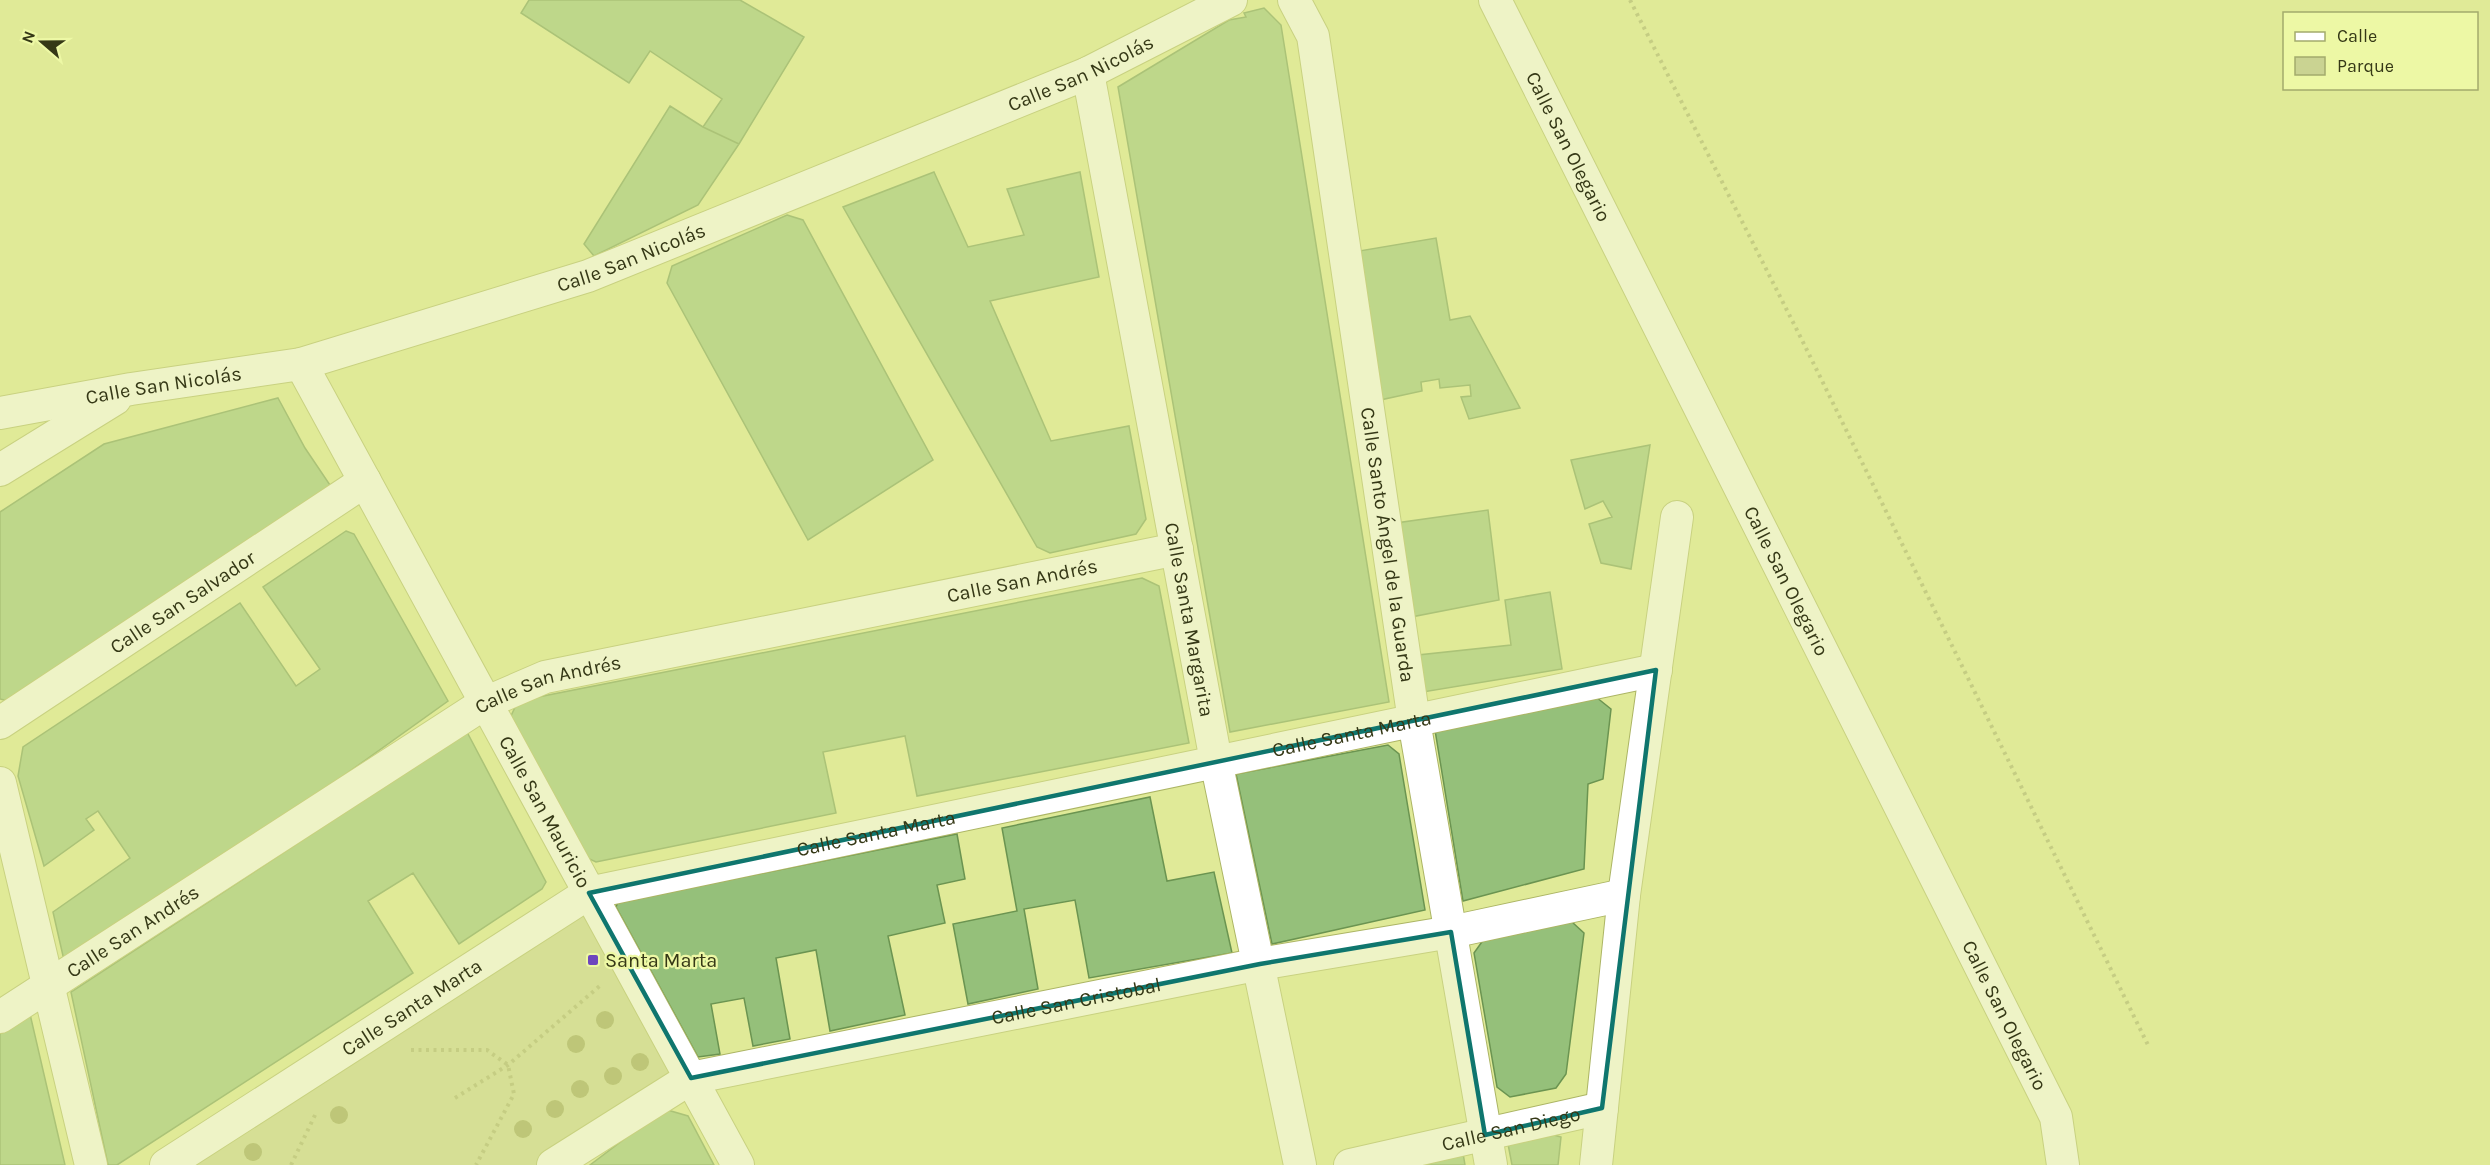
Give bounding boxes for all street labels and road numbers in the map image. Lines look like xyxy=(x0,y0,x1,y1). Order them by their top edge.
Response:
street label: Calle San Nicolás xyxy=(1004,30,1157,116)
street label: Calle San Olegario xyxy=(1521,68,1616,225)
street label: Calle San Nicolás xyxy=(554,218,709,296)
street label: Calle San Nicolás xyxy=(84,361,243,409)
street label: Calle Santo Ángel de la Guarda xyxy=(1356,406,1420,684)
street label: Calle San Olegario xyxy=(1739,502,1834,660)
street label: Calle Santa Margarita xyxy=(1160,521,1219,719)
street label: Calle San Salvador xyxy=(106,545,260,658)
street label: Calle San Andrés xyxy=(945,554,1099,607)
street label: Calle San Andrés xyxy=(470,650,623,718)
street label: Calle Santa Marta xyxy=(1270,706,1433,761)
street label: Calle San Mauricio xyxy=(494,732,596,892)
street label: Calle Santa Marta xyxy=(794,805,957,861)
street label: Calle San Andrés xyxy=(62,880,203,982)
street label: Calle San Olegario xyxy=(1958,936,2052,1094)
street label: Calle Santa Marta xyxy=(337,954,486,1060)
street label: Calle San Cristobal xyxy=(989,973,1163,1029)
street label: Calle San Diego xyxy=(1440,1102,1582,1155)

